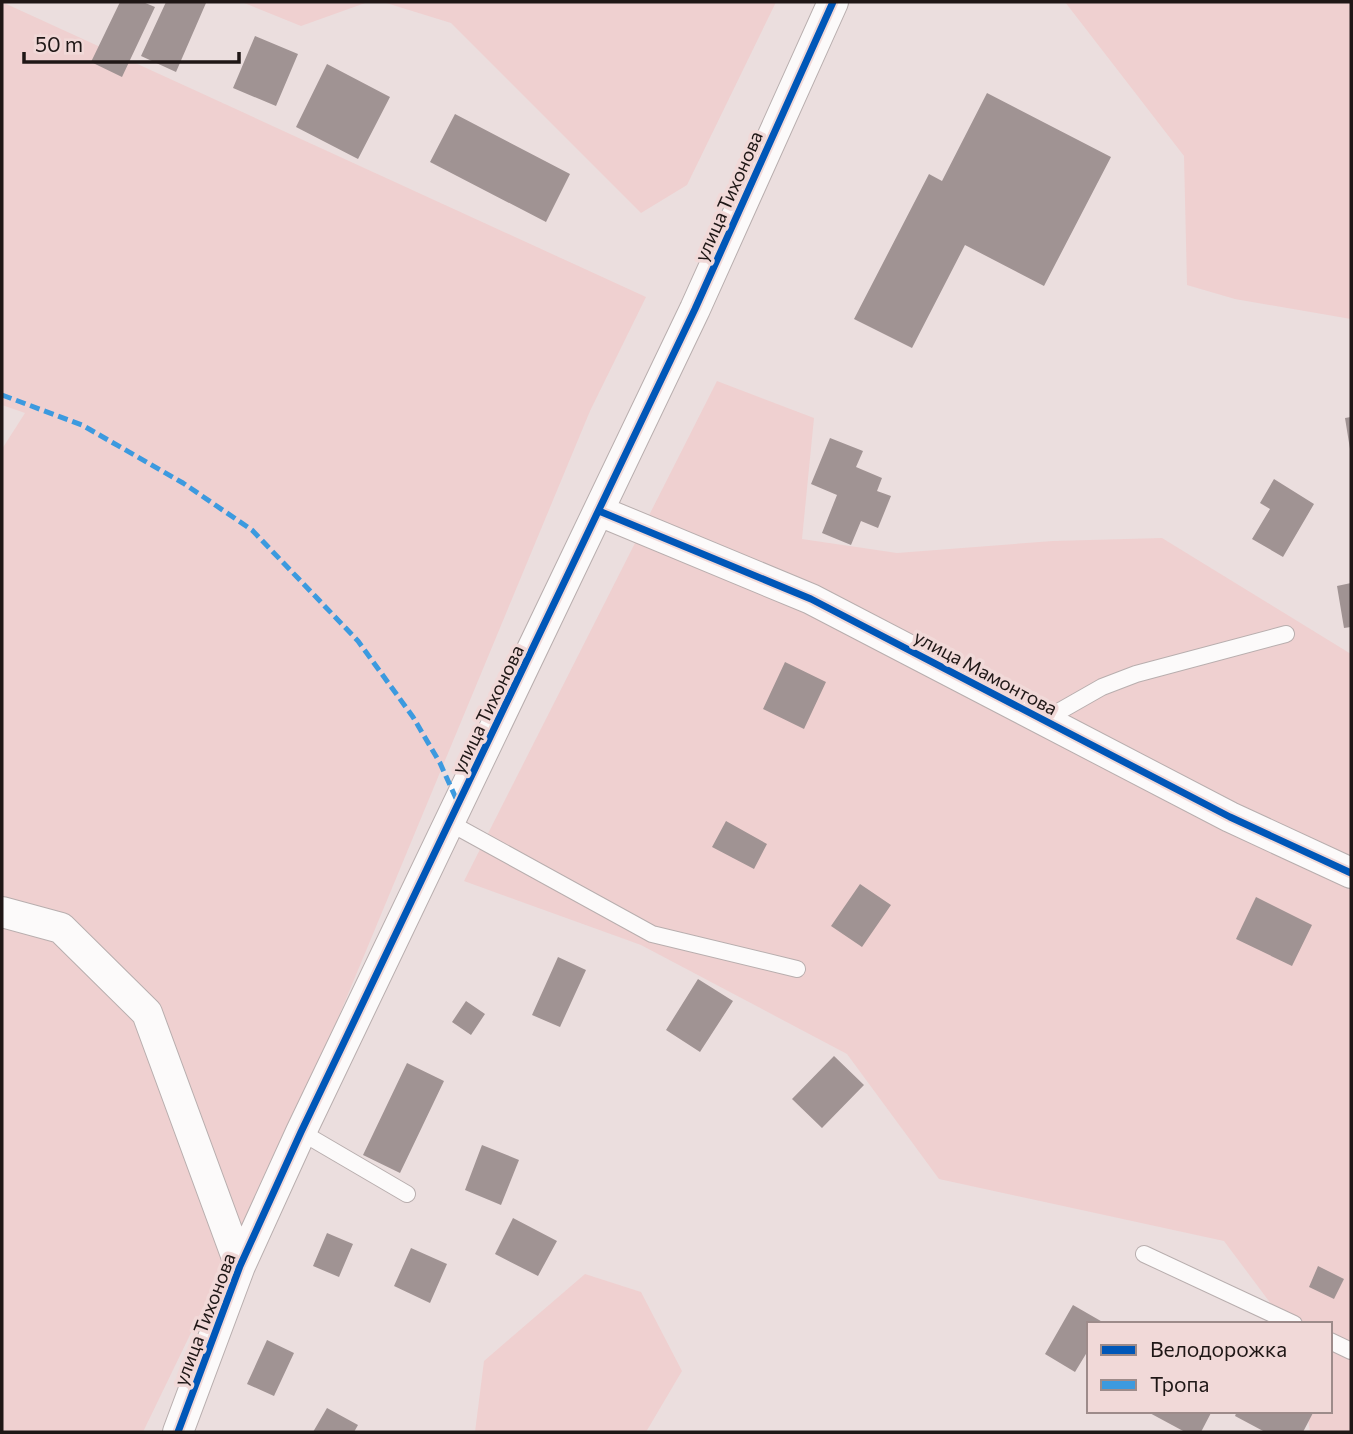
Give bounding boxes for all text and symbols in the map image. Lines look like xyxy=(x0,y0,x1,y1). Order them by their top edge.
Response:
scale bar xyxy=(24,21,240,65)
text: 50 m xyxy=(35,31,83,56)
street label: улица Тихонова xyxy=(689,127,767,265)
street label: улица Мамонтова xyxy=(910,624,1062,720)
street label: улица Тихонова xyxy=(446,641,528,777)
street label: улица Тихонова xyxy=(168,1249,240,1389)
legend xyxy=(1087,1322,1332,1413)
text: Велодорожка xyxy=(1150,1336,1287,1361)
text: Тропа xyxy=(1150,1371,1209,1396)

